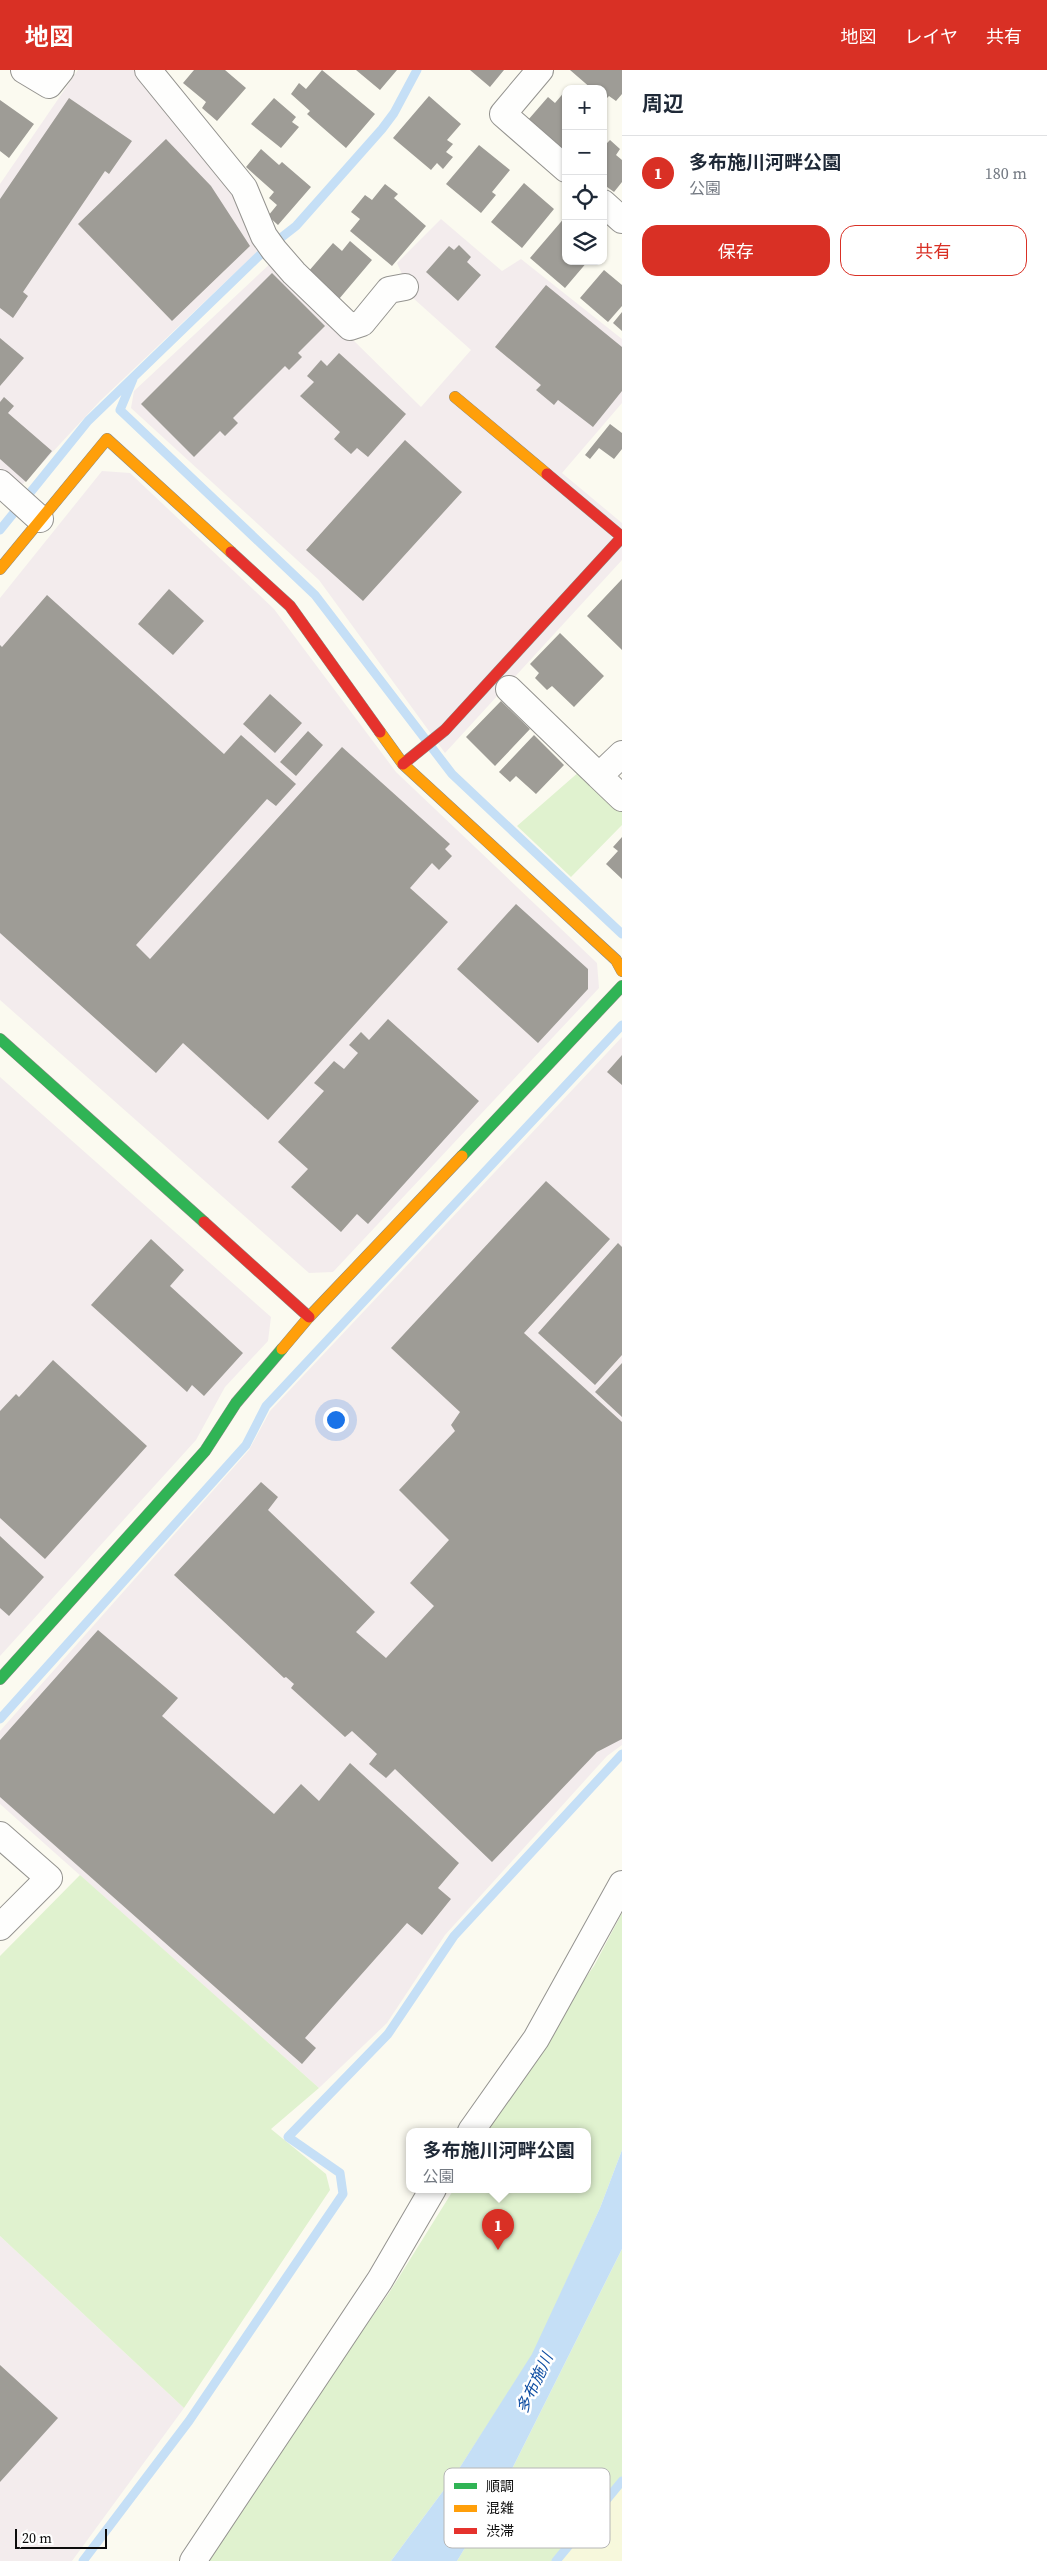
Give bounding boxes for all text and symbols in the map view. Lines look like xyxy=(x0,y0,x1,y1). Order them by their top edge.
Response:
text: 地図 xyxy=(25,20,73,53)
text: 地図 xyxy=(841,24,877,49)
text: レイヤ xyxy=(905,24,958,49)
text: 共有 xyxy=(986,24,1022,49)
map controls xyxy=(562,85,607,265)
button: + xyxy=(562,85,607,130)
text: 周辺 xyxy=(642,89,684,118)
button: − xyxy=(562,130,607,175)
text: 多布施川河畔公園 xyxy=(689,149,841,175)
text: 1 xyxy=(654,162,662,184)
text: 180 m xyxy=(985,162,1027,184)
button: locate xyxy=(562,175,607,220)
text: 公園 xyxy=(689,177,721,199)
button: layers xyxy=(562,220,607,265)
button: 保存 xyxy=(642,225,830,276)
button: 共有 xyxy=(840,225,1027,276)
your location xyxy=(323,1407,349,1433)
popup xyxy=(406,2128,591,2193)
text: 多布施川河畔公園 xyxy=(422,2137,575,2163)
text: 公園 xyxy=(422,2165,455,2187)
pin: 1 xyxy=(482,2209,514,2250)
water label: 多布施川 xyxy=(511,2348,558,2417)
legend xyxy=(444,2468,610,2548)
text: 順調 xyxy=(486,2476,514,2496)
text: 混雑 xyxy=(486,2498,514,2518)
text: 渋滞 xyxy=(486,2521,514,2541)
scale bar xyxy=(15,2526,108,2549)
text: 20 m xyxy=(22,2528,52,2548)

